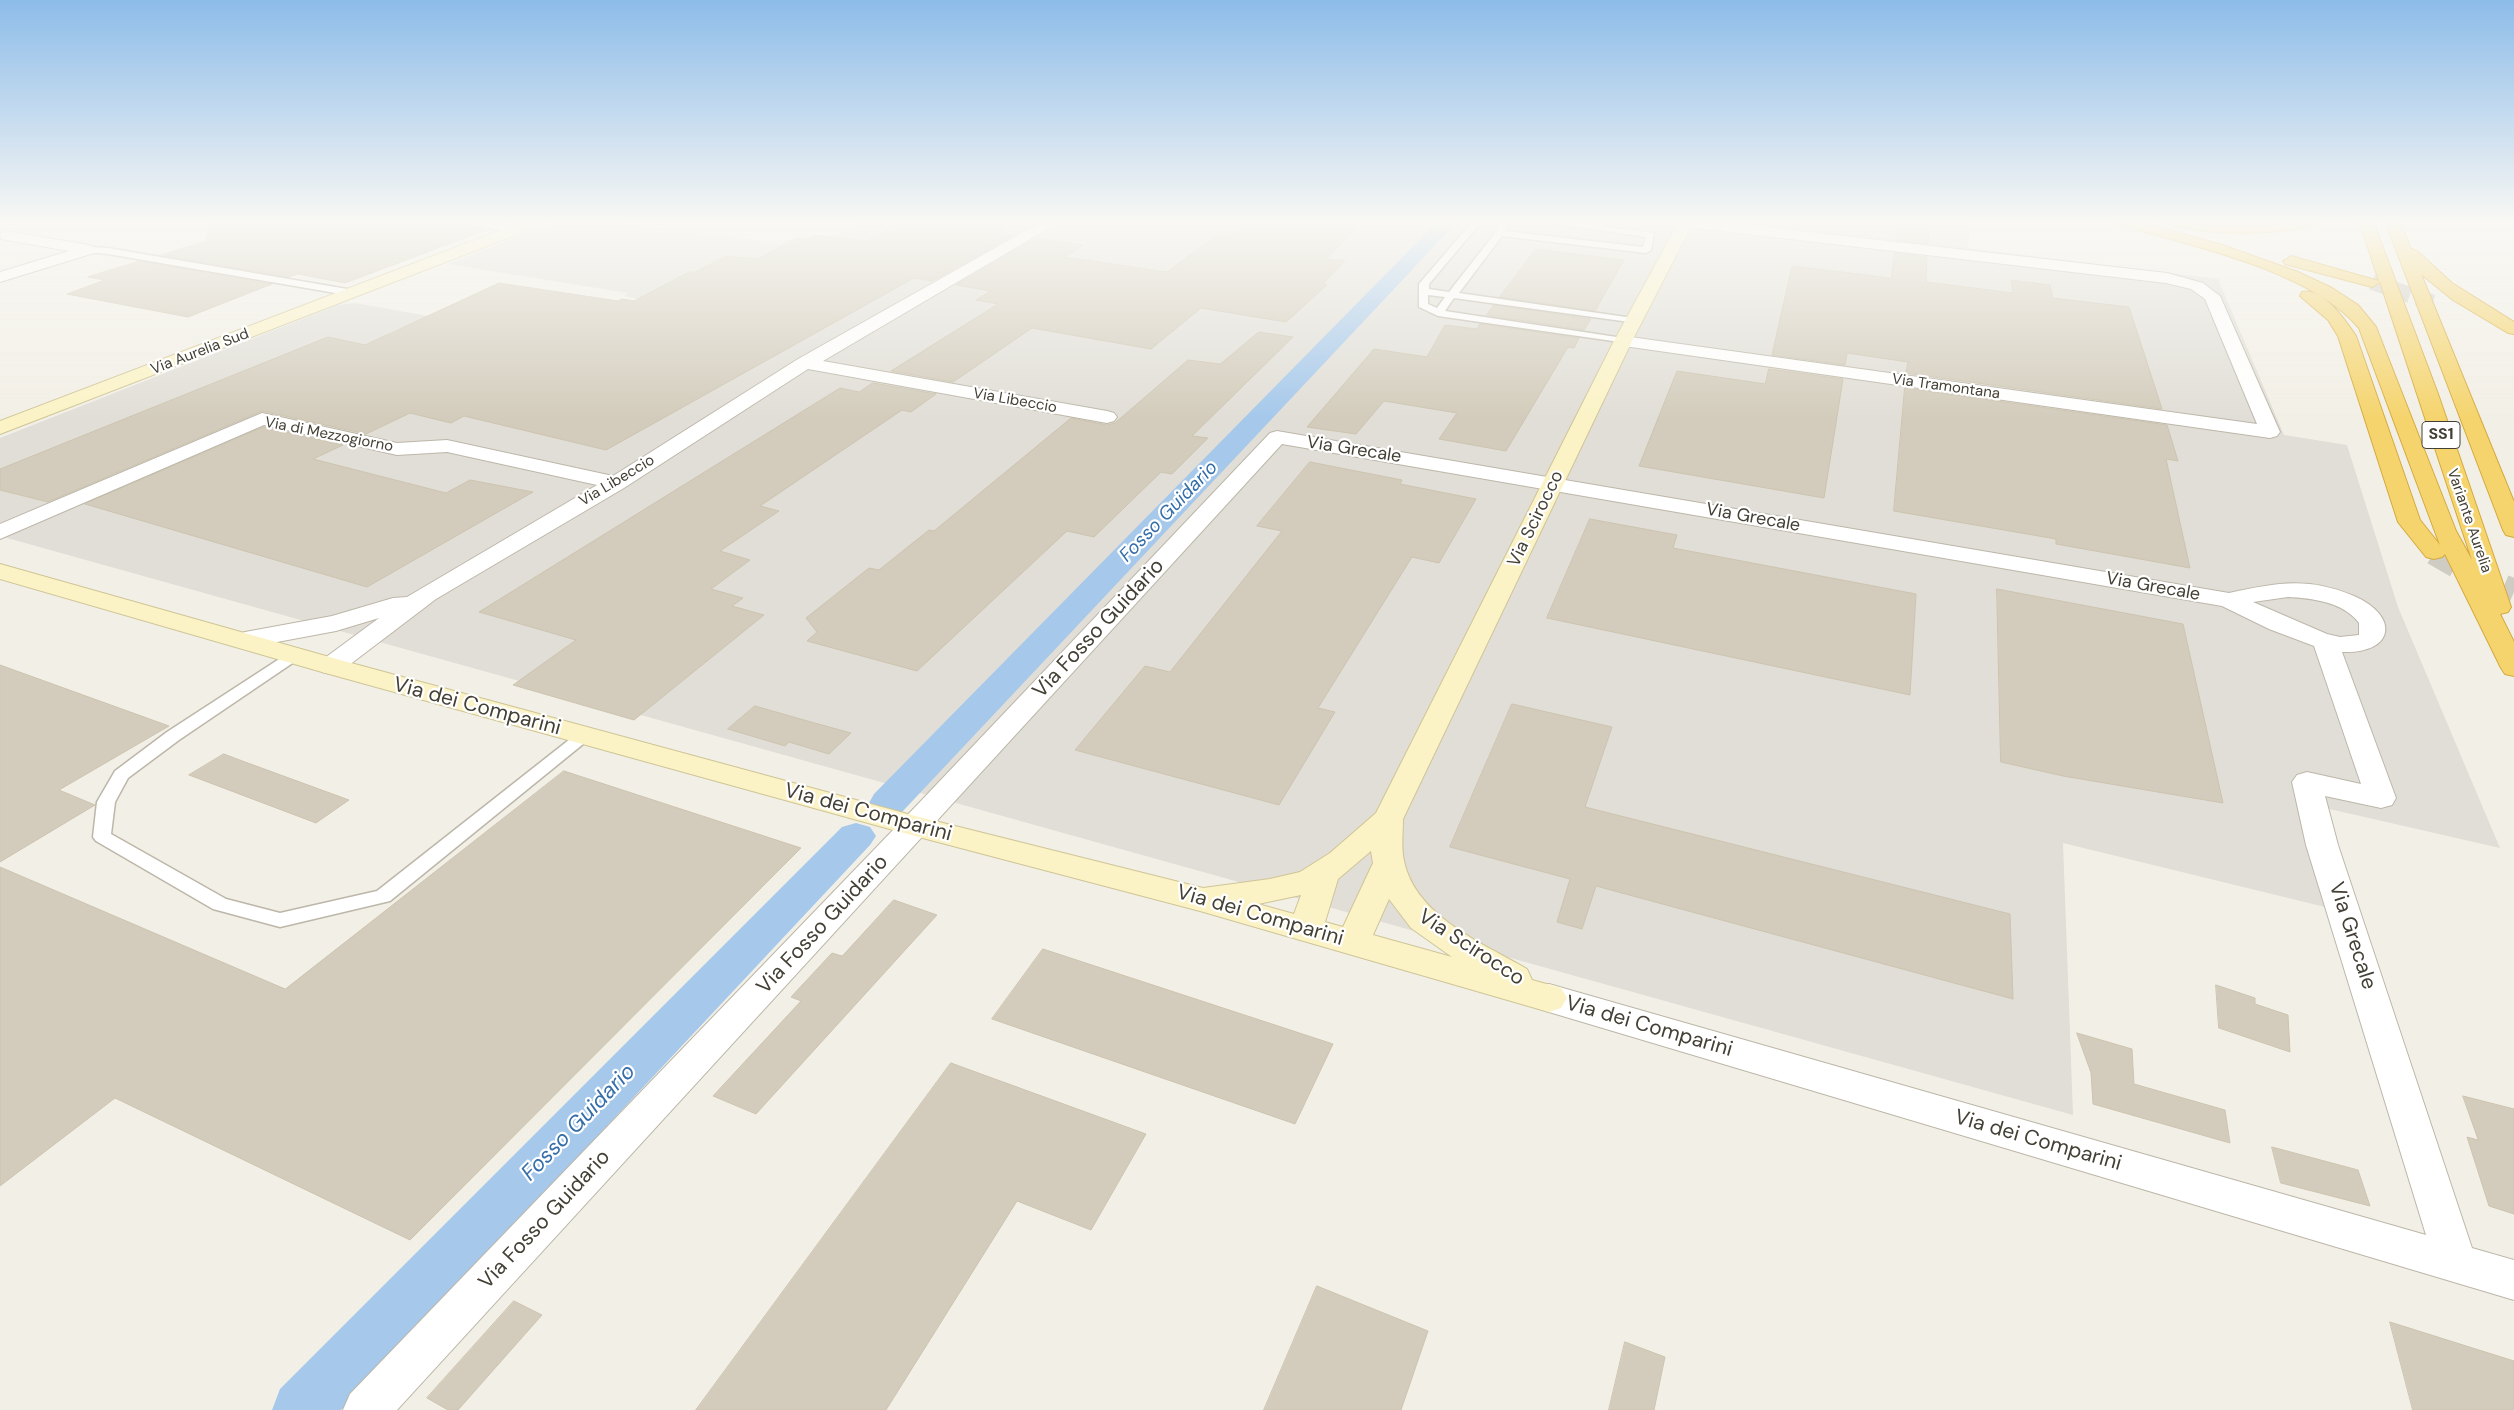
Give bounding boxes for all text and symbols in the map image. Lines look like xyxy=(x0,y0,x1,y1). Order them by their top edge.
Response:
street label: Via Aurelia Sud xyxy=(148,325,252,379)
street label: Via Tramontana xyxy=(1891,371,2001,403)
street label: Via Libeccio xyxy=(972,385,1058,417)
street label: Via di Mezzogiorno xyxy=(263,414,395,456)
road number: SS1 xyxy=(2422,422,2460,448)
street label: Via Grecale xyxy=(1305,432,1403,468)
street label: Via Libeccio xyxy=(576,451,658,511)
water label: Fosso Guidario xyxy=(1115,457,1223,567)
street label: Via Scirocco xyxy=(1503,467,1569,571)
street label: Variante Aurelia xyxy=(2443,467,2495,575)
street label: Via Grecale xyxy=(1704,499,1802,537)
street label: Via Fosso Guidario xyxy=(1028,554,1170,704)
street label: Via Grecale xyxy=(2104,568,2202,606)
street label: Via dei Comparini xyxy=(390,673,564,741)
street label: Via dei Comparini xyxy=(781,779,955,847)
street label: Via Fosso Guidario xyxy=(752,850,894,1000)
street label: Via Grecale xyxy=(2323,879,2381,993)
street label: Via dei Comparini xyxy=(1174,880,1346,952)
street label: Via Scirocco xyxy=(1413,904,1529,992)
street label: Via dei Comparini xyxy=(1563,991,1735,1063)
water label: Fosso Guidario xyxy=(517,1059,641,1187)
street label: Via dei Comparini xyxy=(1952,1105,2124,1177)
street label: Via Fosso Guidario xyxy=(474,1145,616,1295)

